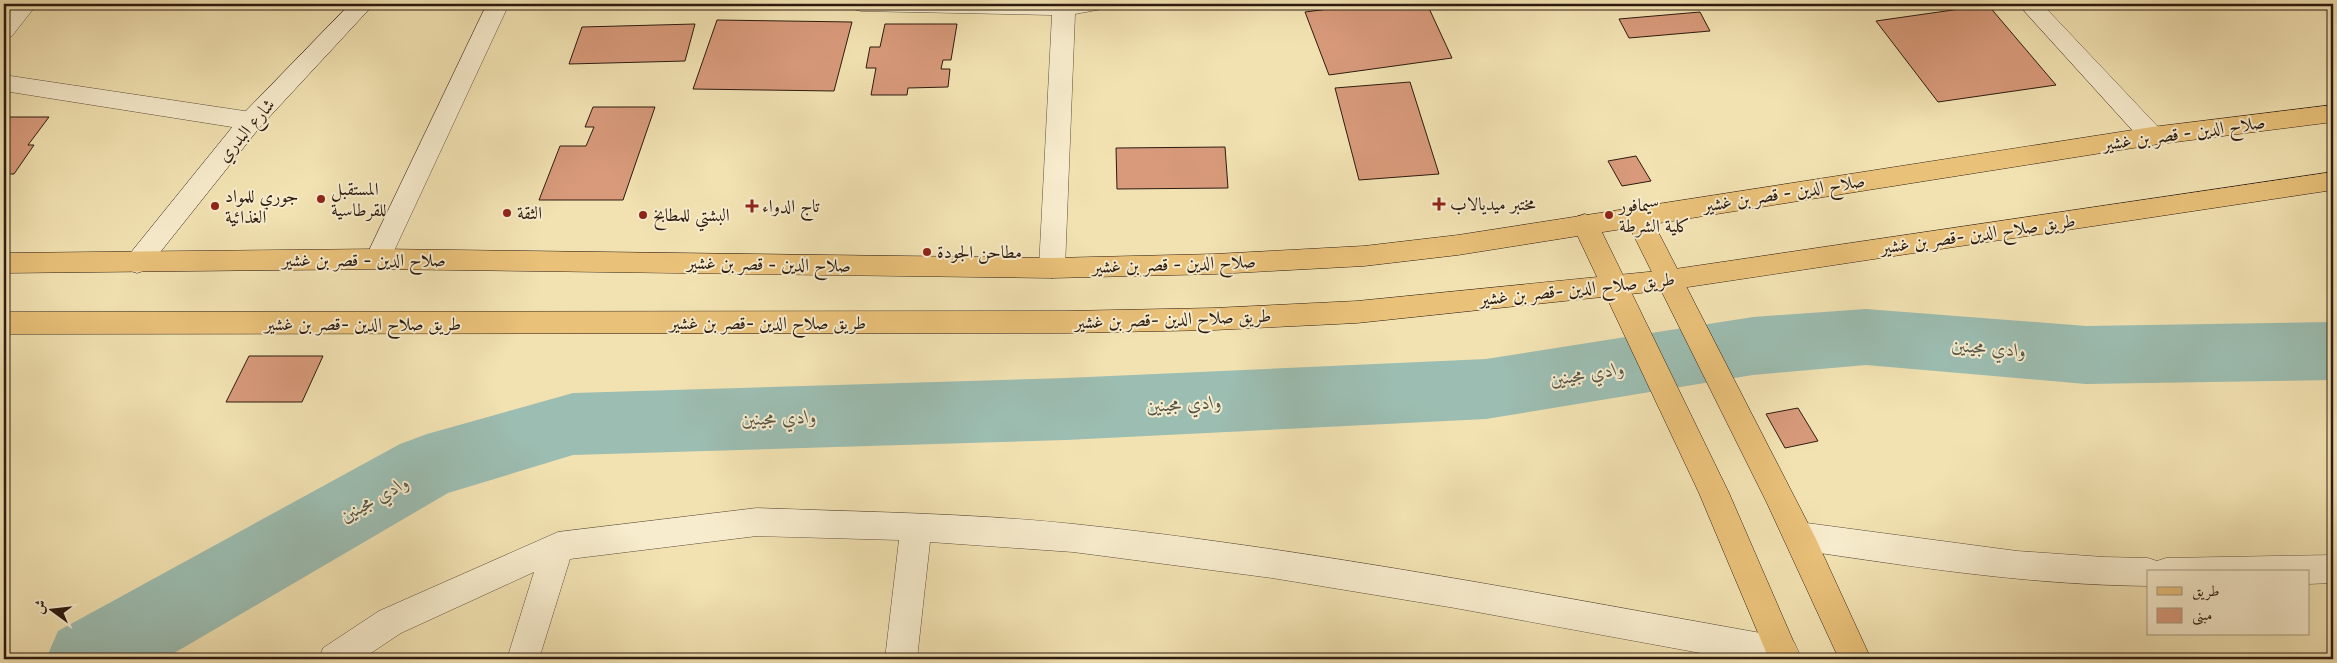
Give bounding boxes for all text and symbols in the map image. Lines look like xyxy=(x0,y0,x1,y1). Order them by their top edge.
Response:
street label: شارع البدري xyxy=(212,94,283,169)
street label: صلاح الدين - قصر بن غشير xyxy=(2099,111,2267,161)
street label: صلاح الدين - قصر بن غشير xyxy=(1699,169,1867,222)
place label: المستقبل للقرطاسية xyxy=(331,178,387,222)
place label: جوري للمواد الغذائية xyxy=(225,185,298,228)
marker: المستقبل للقرطاسية xyxy=(315,193,327,205)
place label: مختبر ميديالاب xyxy=(1450,193,1536,215)
place label: سيمافور كلية الشرطة xyxy=(1617,194,1690,238)
place label: تاج الدواء xyxy=(762,195,820,222)
marker: مختبر ميديالاب xyxy=(1432,197,1446,211)
marker: جوري للمواد الغذائية xyxy=(209,200,221,212)
marker: تاج الدواء xyxy=(746,200,758,212)
place label: الثقة xyxy=(517,202,542,224)
place label: البشتي للمطابخ xyxy=(653,204,730,232)
marker: الثقة xyxy=(501,207,513,219)
marker: البشتي للمطابخ xyxy=(637,209,649,221)
marker: سيمافور كلية الشرطة xyxy=(1603,209,1615,221)
street label: طريق صلاح الدين -قصر بن غشير xyxy=(1877,209,2078,264)
place label: مطاحن الجودة xyxy=(937,241,1022,264)
marker: مطاحن الجودة xyxy=(921,246,933,258)
street label: صلاح الدين - قصر بن غشير xyxy=(280,249,446,276)
street label: صلاح الدين - قصر بن غشير xyxy=(1090,250,1256,283)
street label: صلاح الدين - قصر بن غشير xyxy=(685,252,851,281)
street label: طريق صلاح الدين -قصر بن غشير xyxy=(1476,268,1676,315)
street label: طريق صلاح الدين -قصر بن غشير xyxy=(1072,305,1272,338)
street label: طريق صلاح الدين -قصر بن غشير xyxy=(668,312,866,339)
street label: طريق صلاح الدين -قصر بن غشير xyxy=(263,313,461,340)
water label: وادي مجينين xyxy=(1950,333,2027,366)
water label: وادي مجينين xyxy=(1548,356,1627,395)
water label: وادي مجينين xyxy=(1146,390,1222,421)
water label: وادي مجينين xyxy=(741,405,817,434)
water label: وادي مجينين xyxy=(336,470,415,530)
legend xyxy=(2147,570,2310,636)
text: طريق xyxy=(2192,581,2219,601)
north arrow xyxy=(28,586,78,636)
text: ش xyxy=(29,597,50,616)
text: مبنى xyxy=(2192,605,2212,626)

